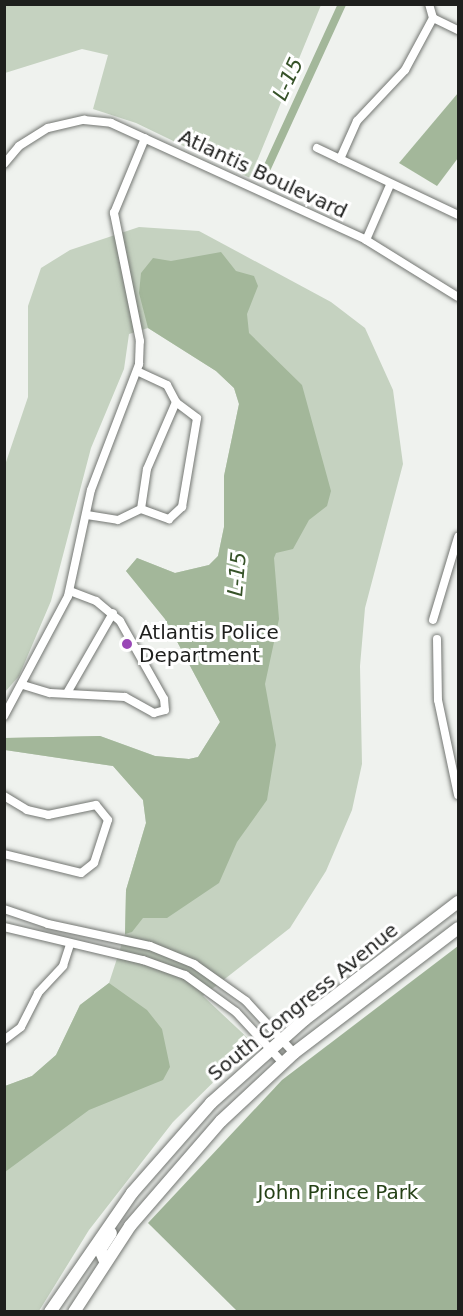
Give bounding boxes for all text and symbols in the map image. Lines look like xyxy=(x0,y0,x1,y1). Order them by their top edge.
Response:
water label: L-15 xyxy=(267,54,309,104)
street label: Atlantis Boulevard xyxy=(175,124,351,224)
water label: L-15 xyxy=(223,551,251,597)
place label: Atlantis Police Department xyxy=(139,620,279,667)
marker: Atlantis Police Department xyxy=(120,637,134,651)
street label: South Congress Avenue xyxy=(203,918,403,1086)
park label: John Prince Park xyxy=(258,1180,418,1204)

